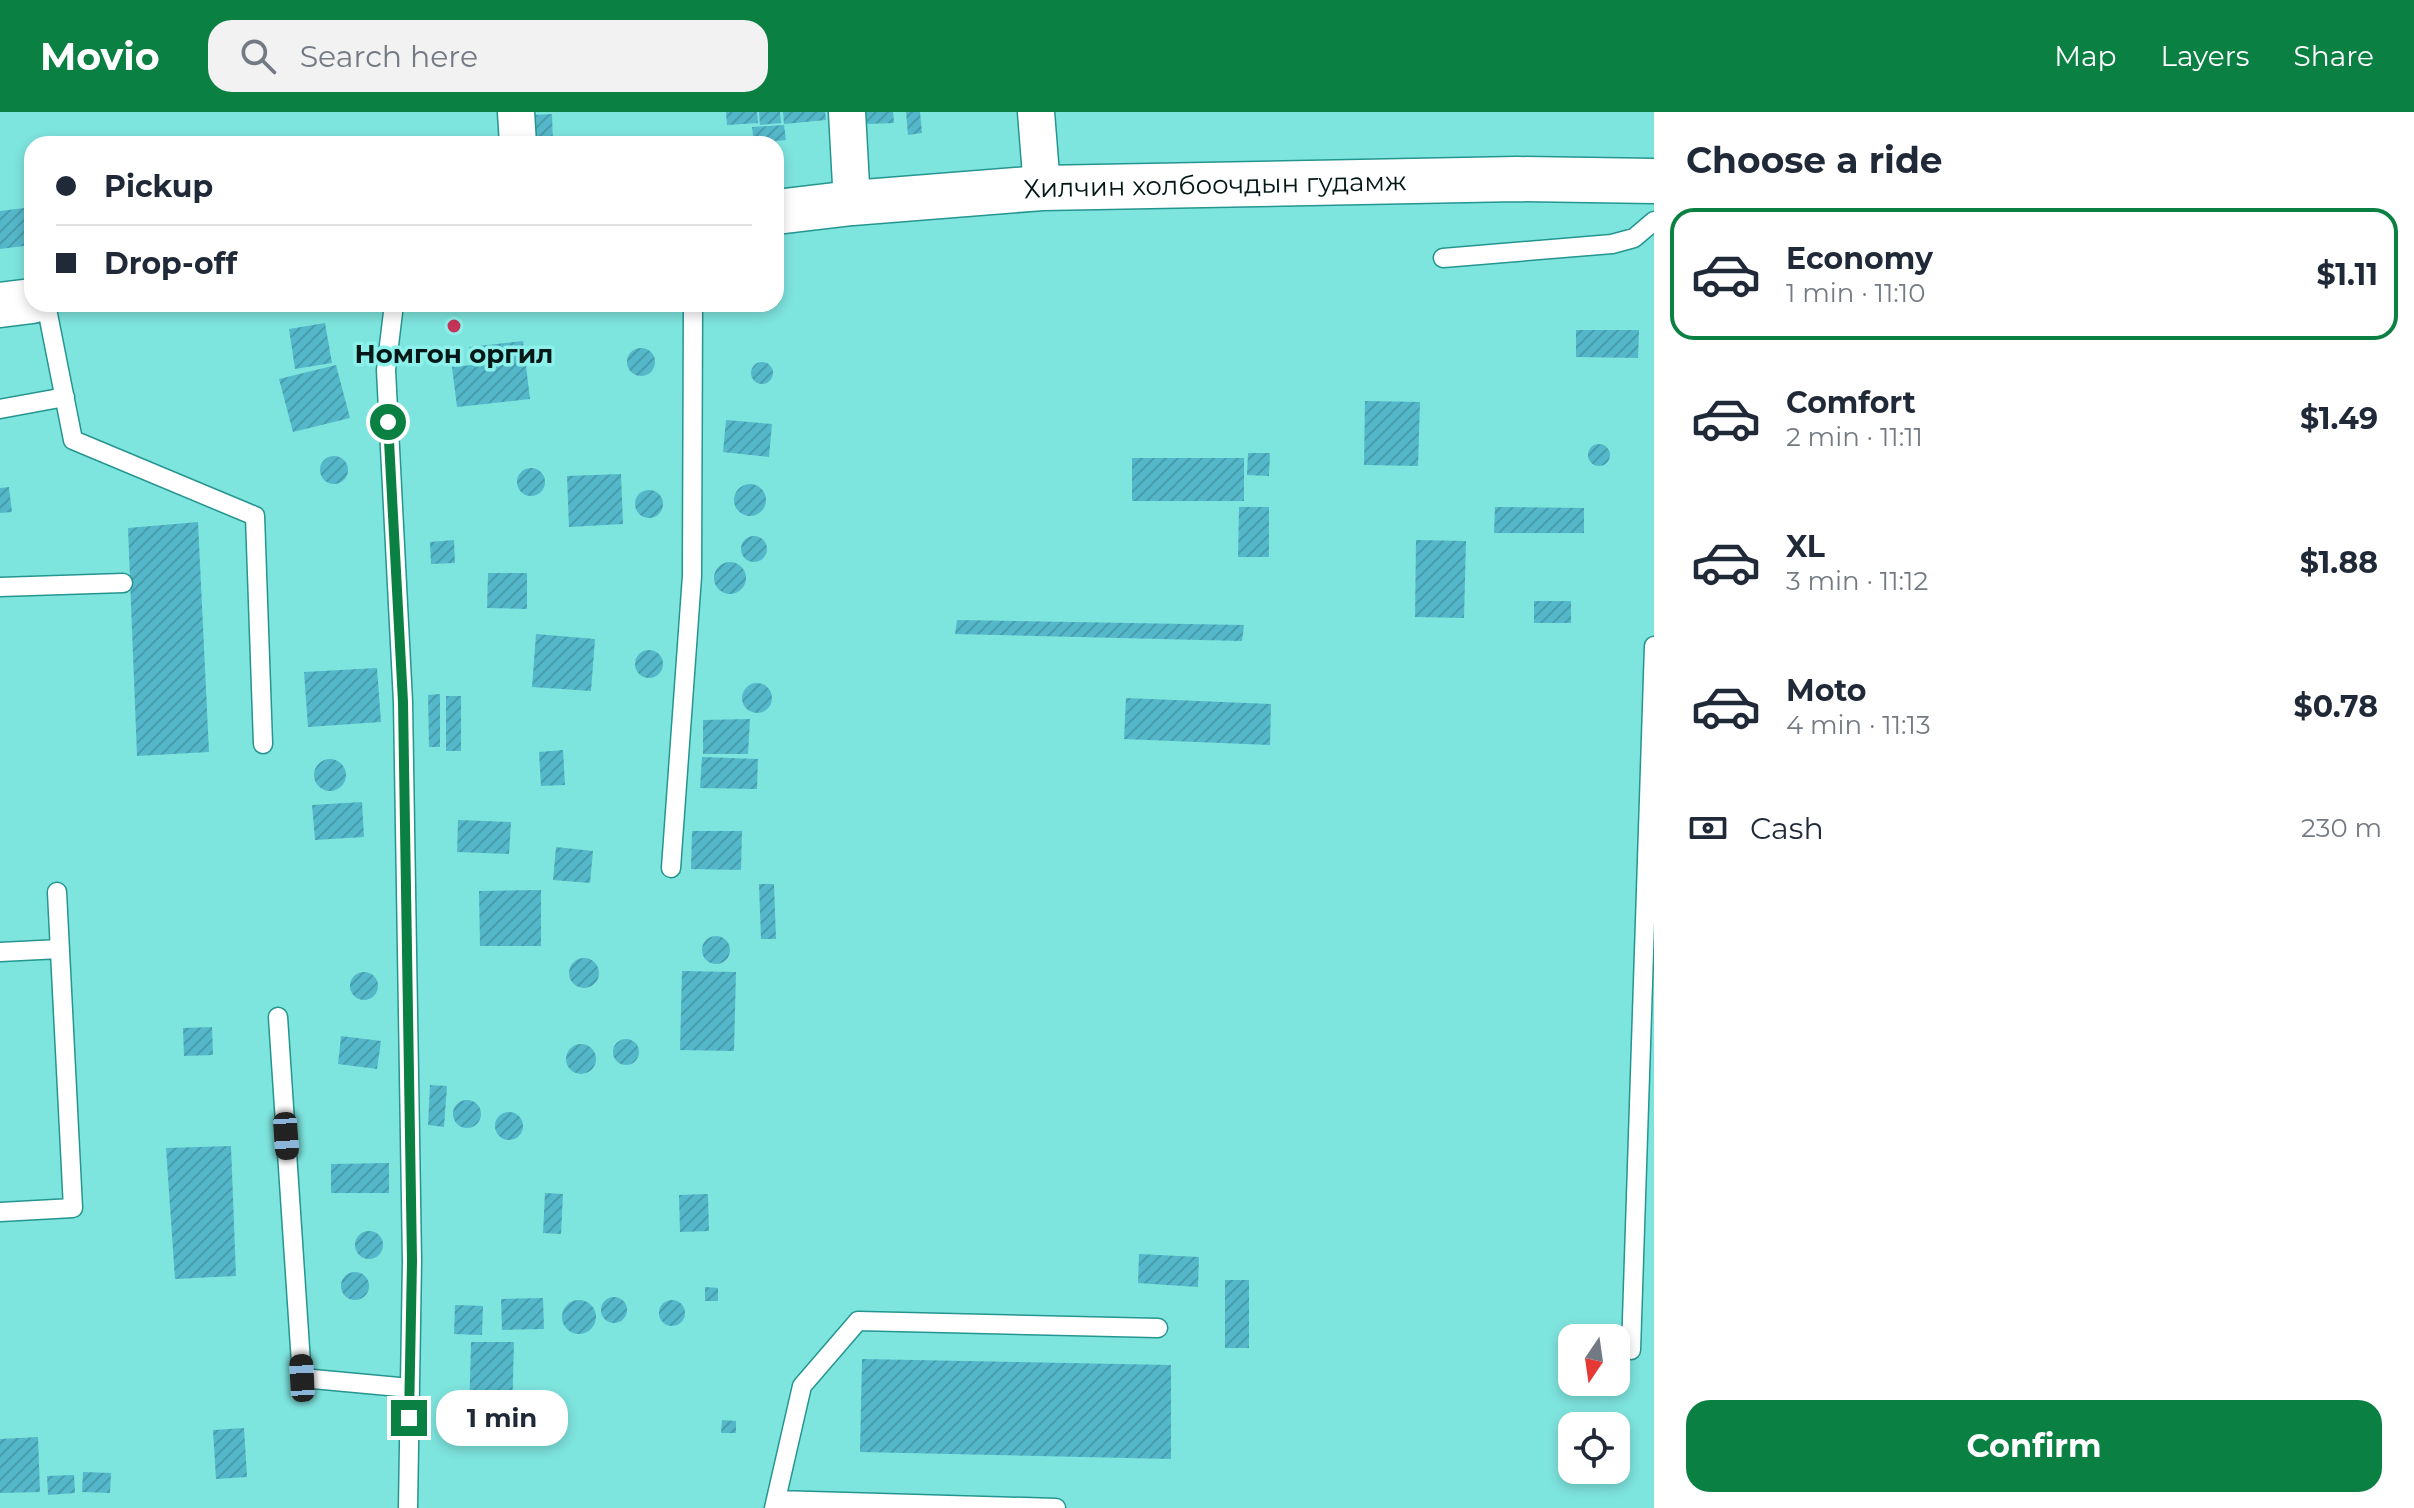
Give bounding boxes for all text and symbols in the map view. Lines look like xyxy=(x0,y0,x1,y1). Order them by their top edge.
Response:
search box xyxy=(208,20,768,92)
text: Movio xyxy=(40,33,160,80)
icon: search xyxy=(236,34,280,78)
text: Search here xyxy=(300,38,478,75)
text: Map xyxy=(2054,39,2117,73)
text: Layers xyxy=(2161,39,2250,73)
text: Share xyxy=(2294,39,2374,73)
text: Choose a ride xyxy=(1686,138,1943,182)
street label: Хилчин холбоочдын гудамж xyxy=(1022,165,1407,205)
text: Pickup xyxy=(104,168,213,205)
icon: car xyxy=(1690,238,1762,310)
text: Economy xyxy=(1786,240,1933,277)
text: Drop-off xyxy=(104,245,237,282)
text: $1.11 xyxy=(2317,256,2378,293)
text: 1 min · 11:10 xyxy=(1786,277,1925,309)
marker: Номгон оргил xyxy=(445,317,463,335)
place label: Номгон оргил xyxy=(355,338,553,370)
icon: car xyxy=(1690,382,1762,454)
text: Comfort xyxy=(1786,384,1916,421)
text: $1.49 xyxy=(2300,400,2378,437)
route start xyxy=(370,404,406,440)
text: 2 min · 11:11 xyxy=(1786,421,1923,453)
icon: car xyxy=(1690,526,1762,598)
text: XL xyxy=(1786,528,1825,565)
text: $1.88 xyxy=(2300,544,2378,581)
text: 3 min · 11:12 xyxy=(1786,565,1928,597)
icon: car xyxy=(1690,670,1762,742)
text: Moto xyxy=(1786,672,1867,709)
text: $0.78 xyxy=(2294,688,2378,725)
text: 4 min · 11:13 xyxy=(1786,709,1931,741)
icon: cash xyxy=(1686,806,1730,850)
text: Cash xyxy=(1750,810,1824,847)
text: 230 m xyxy=(2301,812,2382,844)
car xyxy=(272,1111,300,1161)
north arrow xyxy=(1558,1324,1630,1396)
map controls xyxy=(1558,1324,1630,1484)
car xyxy=(289,1353,315,1403)
callout: 1 min xyxy=(437,1390,569,1446)
route end xyxy=(391,1400,427,1436)
button: Confirm xyxy=(1686,1400,2382,1492)
text: 1 min xyxy=(467,1402,537,1434)
button: locate xyxy=(1558,1412,1630,1484)

